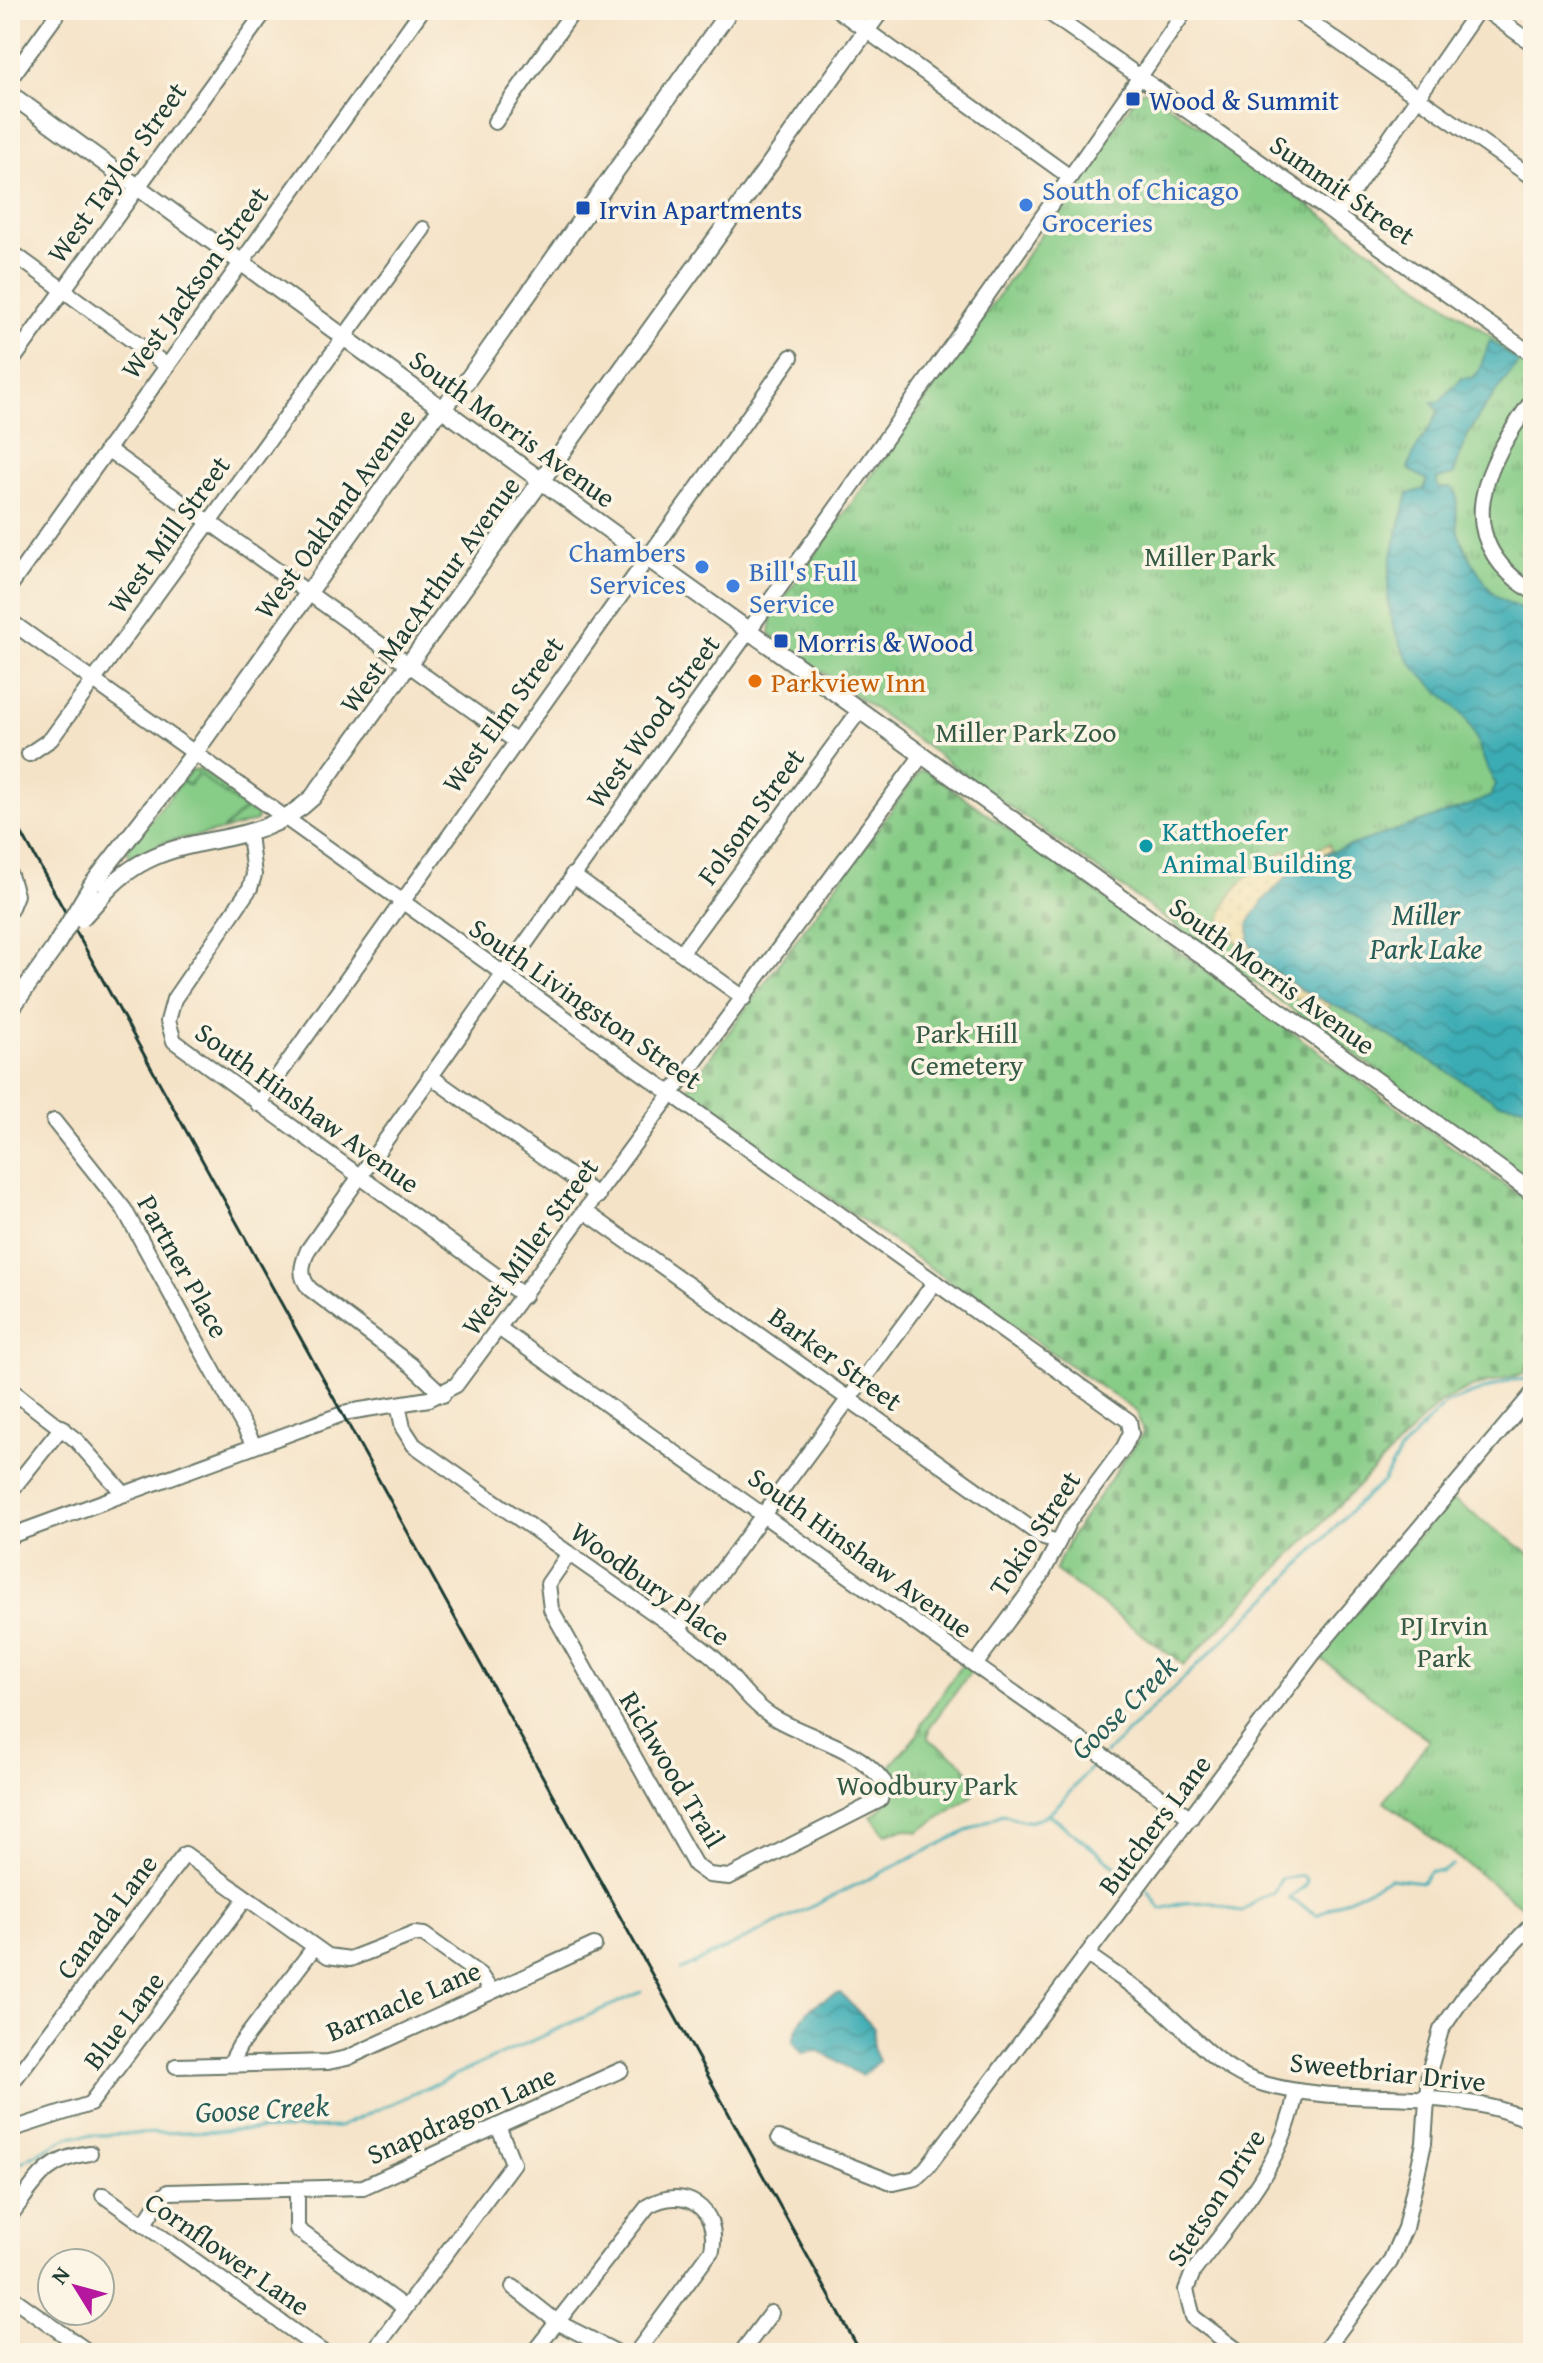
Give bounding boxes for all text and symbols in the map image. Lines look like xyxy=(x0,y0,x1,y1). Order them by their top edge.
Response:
street label: West Taylor Street xyxy=(36,73,196,271)
place label: Wood & Summit xyxy=(1149,79,1339,120)
marker: Wood & Summit xyxy=(1124,90,1142,108)
street label: Summit Street xyxy=(1262,124,1424,254)
place label: South of Chicago Groceries xyxy=(1042,169,1239,242)
street label: West Jackson Street xyxy=(110,177,278,387)
place label: Irvin Apartments xyxy=(599,188,802,229)
marker: South of Chicago Groceries xyxy=(1017,196,1035,214)
marker: Irvin Apartments xyxy=(574,199,592,217)
street label: South Morris Avenue xyxy=(401,339,625,517)
street label: West Oakland Avenue xyxy=(244,399,424,627)
street label: West Mill Street xyxy=(97,446,239,622)
street label: West MacArthur Avenue xyxy=(329,467,529,721)
place label: Chambers Services xyxy=(569,531,686,604)
park label: Miller Park xyxy=(1144,535,1276,576)
place label: Bill's Full Service xyxy=(749,550,858,623)
marker: Chambers Services xyxy=(693,558,711,576)
marker: Bill's Full Service xyxy=(724,577,742,595)
place label: Morris & Wood xyxy=(797,621,974,662)
street label: West Wood Street xyxy=(575,625,729,816)
street label: West Elm Street xyxy=(431,627,573,801)
marker: Morris & Wood xyxy=(772,632,790,650)
place label: Parkview Inn xyxy=(771,661,926,702)
marker: Parkview Inn xyxy=(746,672,764,690)
park label: Miller Park Zoo xyxy=(935,711,1117,752)
street label: Folsom Street xyxy=(686,739,814,893)
place label: Katthoefer Animal Building xyxy=(1162,810,1352,883)
marker: Katthoefer Animal Building xyxy=(1137,837,1155,855)
street label: South Morris Avenue xyxy=(1161,886,1385,1064)
water label: Miller Park Lake xyxy=(1369,892,1482,970)
street label: South Livingston Street xyxy=(461,907,711,1099)
street label: South Hinshaw Avenue xyxy=(187,1011,429,1203)
park label: Park Hill Cemetery xyxy=(911,1012,1023,1085)
street label: West Miller Street xyxy=(450,1148,608,1343)
street label: Partner Place xyxy=(128,1187,240,1345)
street label: Barker Street xyxy=(761,1296,911,1420)
street label: South Hinshaw Avenue xyxy=(740,1456,982,1648)
street label: Tokio Street xyxy=(978,1462,1090,1604)
street label: Woodbury Place xyxy=(562,1511,740,1655)
park label: PJ Irvin Park xyxy=(1400,1604,1488,1677)
water label: Goose Creek xyxy=(1060,1645,1187,1769)
street label: Richwood Trail xyxy=(610,1683,736,1855)
street label: Butchers Lane xyxy=(1088,1745,1220,1903)
park label: Woodbury Park xyxy=(836,1764,1019,1805)
street label: Canada Lane xyxy=(45,1845,167,1987)
street label: Barnacle Lane xyxy=(319,1949,487,2051)
street label: Blue Lane xyxy=(72,1962,174,2078)
street label: Sweetbriar Drive xyxy=(1288,2040,1488,2102)
street label: Snapdragon Lane xyxy=(360,2054,562,2174)
water label: Goose Creek xyxy=(194,2083,330,2133)
street label: Stetson Drive xyxy=(1155,2120,1275,2274)
street label: Cornflower Lane xyxy=(137,2181,319,2325)
north arrow xyxy=(36,2247,116,2327)
text: N xyxy=(43,2259,77,2290)

